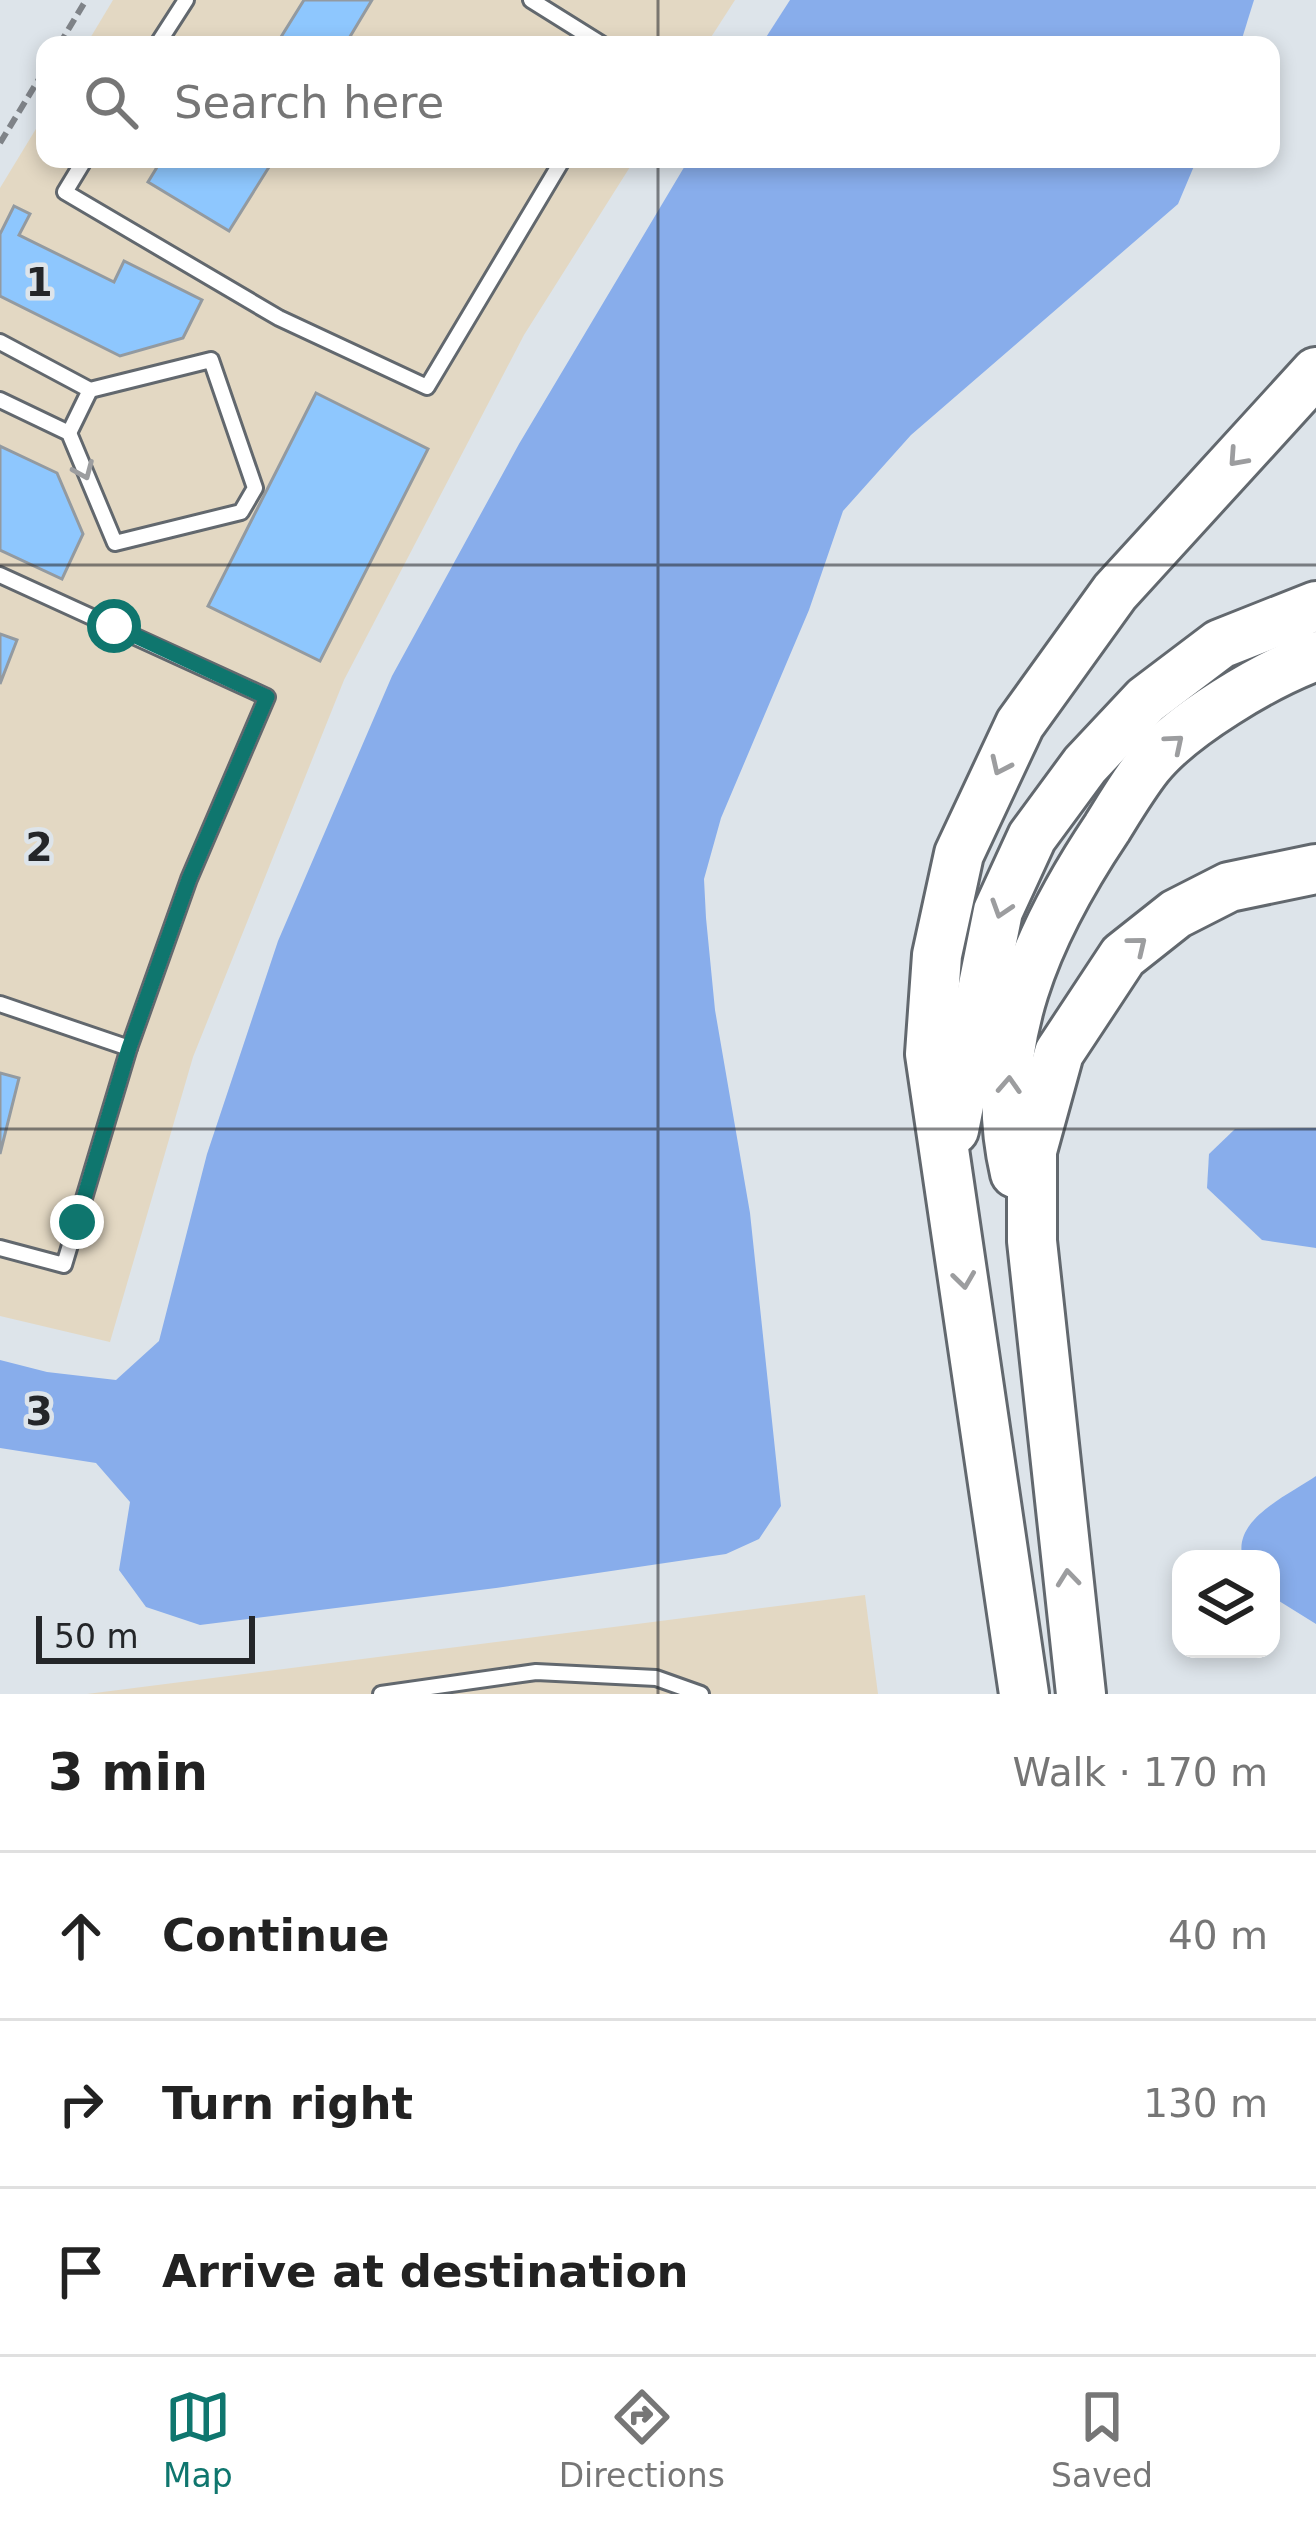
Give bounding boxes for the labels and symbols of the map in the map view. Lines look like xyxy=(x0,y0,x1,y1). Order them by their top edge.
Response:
text: 1 xyxy=(25,260,53,305)
one-way arrow xyxy=(1230,445,1251,466)
one-way arrow xyxy=(70,458,94,480)
route start xyxy=(87,599,141,653)
one-way arrow xyxy=(1161,735,1183,757)
one-way arrow xyxy=(991,754,1014,775)
text: 2 xyxy=(25,825,53,870)
one-way arrow xyxy=(991,898,1016,919)
one-way arrow xyxy=(1124,937,1146,959)
one-way arrow xyxy=(996,1075,1022,1094)
route end xyxy=(50,1195,104,1249)
one-way arrow xyxy=(950,1270,976,1290)
text: 3 xyxy=(25,1389,53,1434)
one-way arrow xyxy=(1056,1568,1081,1587)
scale bar xyxy=(36,1610,255,1663)

